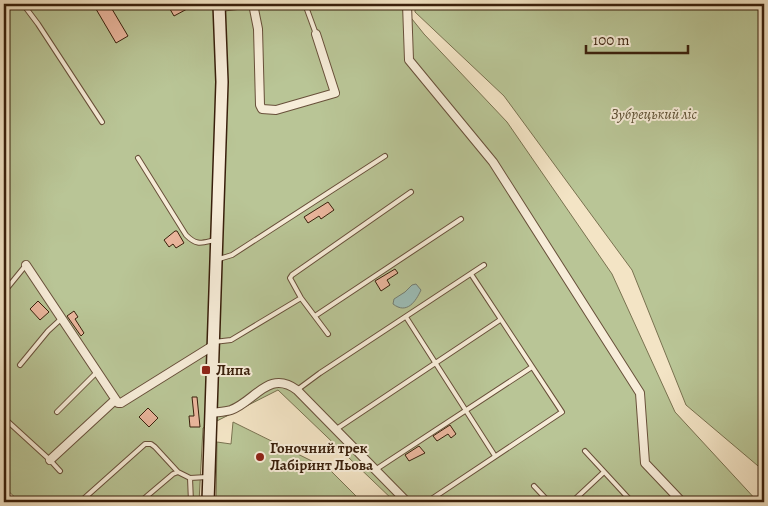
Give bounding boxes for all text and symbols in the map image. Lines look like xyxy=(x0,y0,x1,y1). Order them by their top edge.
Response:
scale bar xyxy=(586,22,688,54)
text: 100 m xyxy=(593,30,630,50)
park label: Зубрецький ліс xyxy=(611,104,698,124)
place label: Липа xyxy=(216,360,252,380)
marker: Липа xyxy=(200,364,212,376)
place label: Гоночний трек Лабіринт Льова xyxy=(270,438,374,475)
marker: Гоночний трек Лабіринт Льова xyxy=(254,451,266,463)

